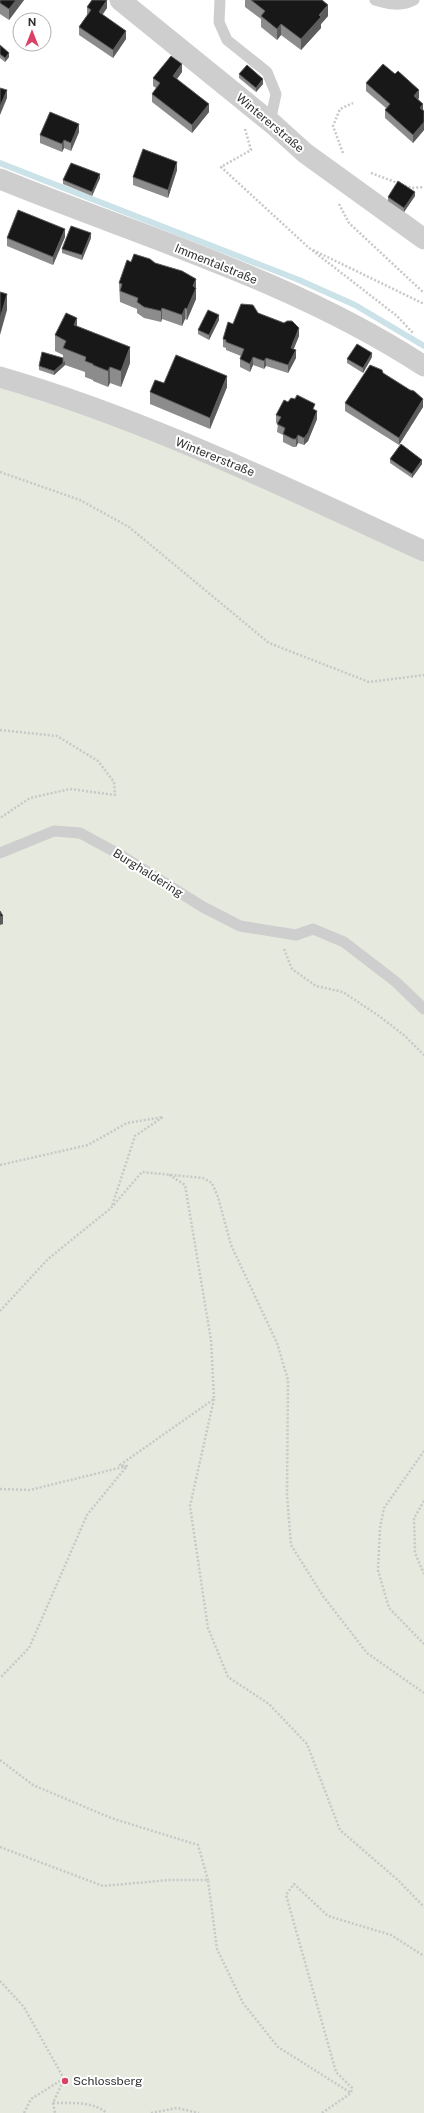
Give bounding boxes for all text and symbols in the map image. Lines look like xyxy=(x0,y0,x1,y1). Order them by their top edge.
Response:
north arrow xyxy=(12,12,52,52)
text: N xyxy=(28,16,36,28)
street label: Wintererstraße xyxy=(233,91,307,156)
street label: Immentalstraße xyxy=(173,241,260,287)
street label: Wintererstraße xyxy=(173,435,257,479)
street label: Burghaldering xyxy=(110,846,186,900)
place label: Schlossberg xyxy=(73,2074,143,2088)
marker: Schlossberg xyxy=(60,2076,70,2086)

